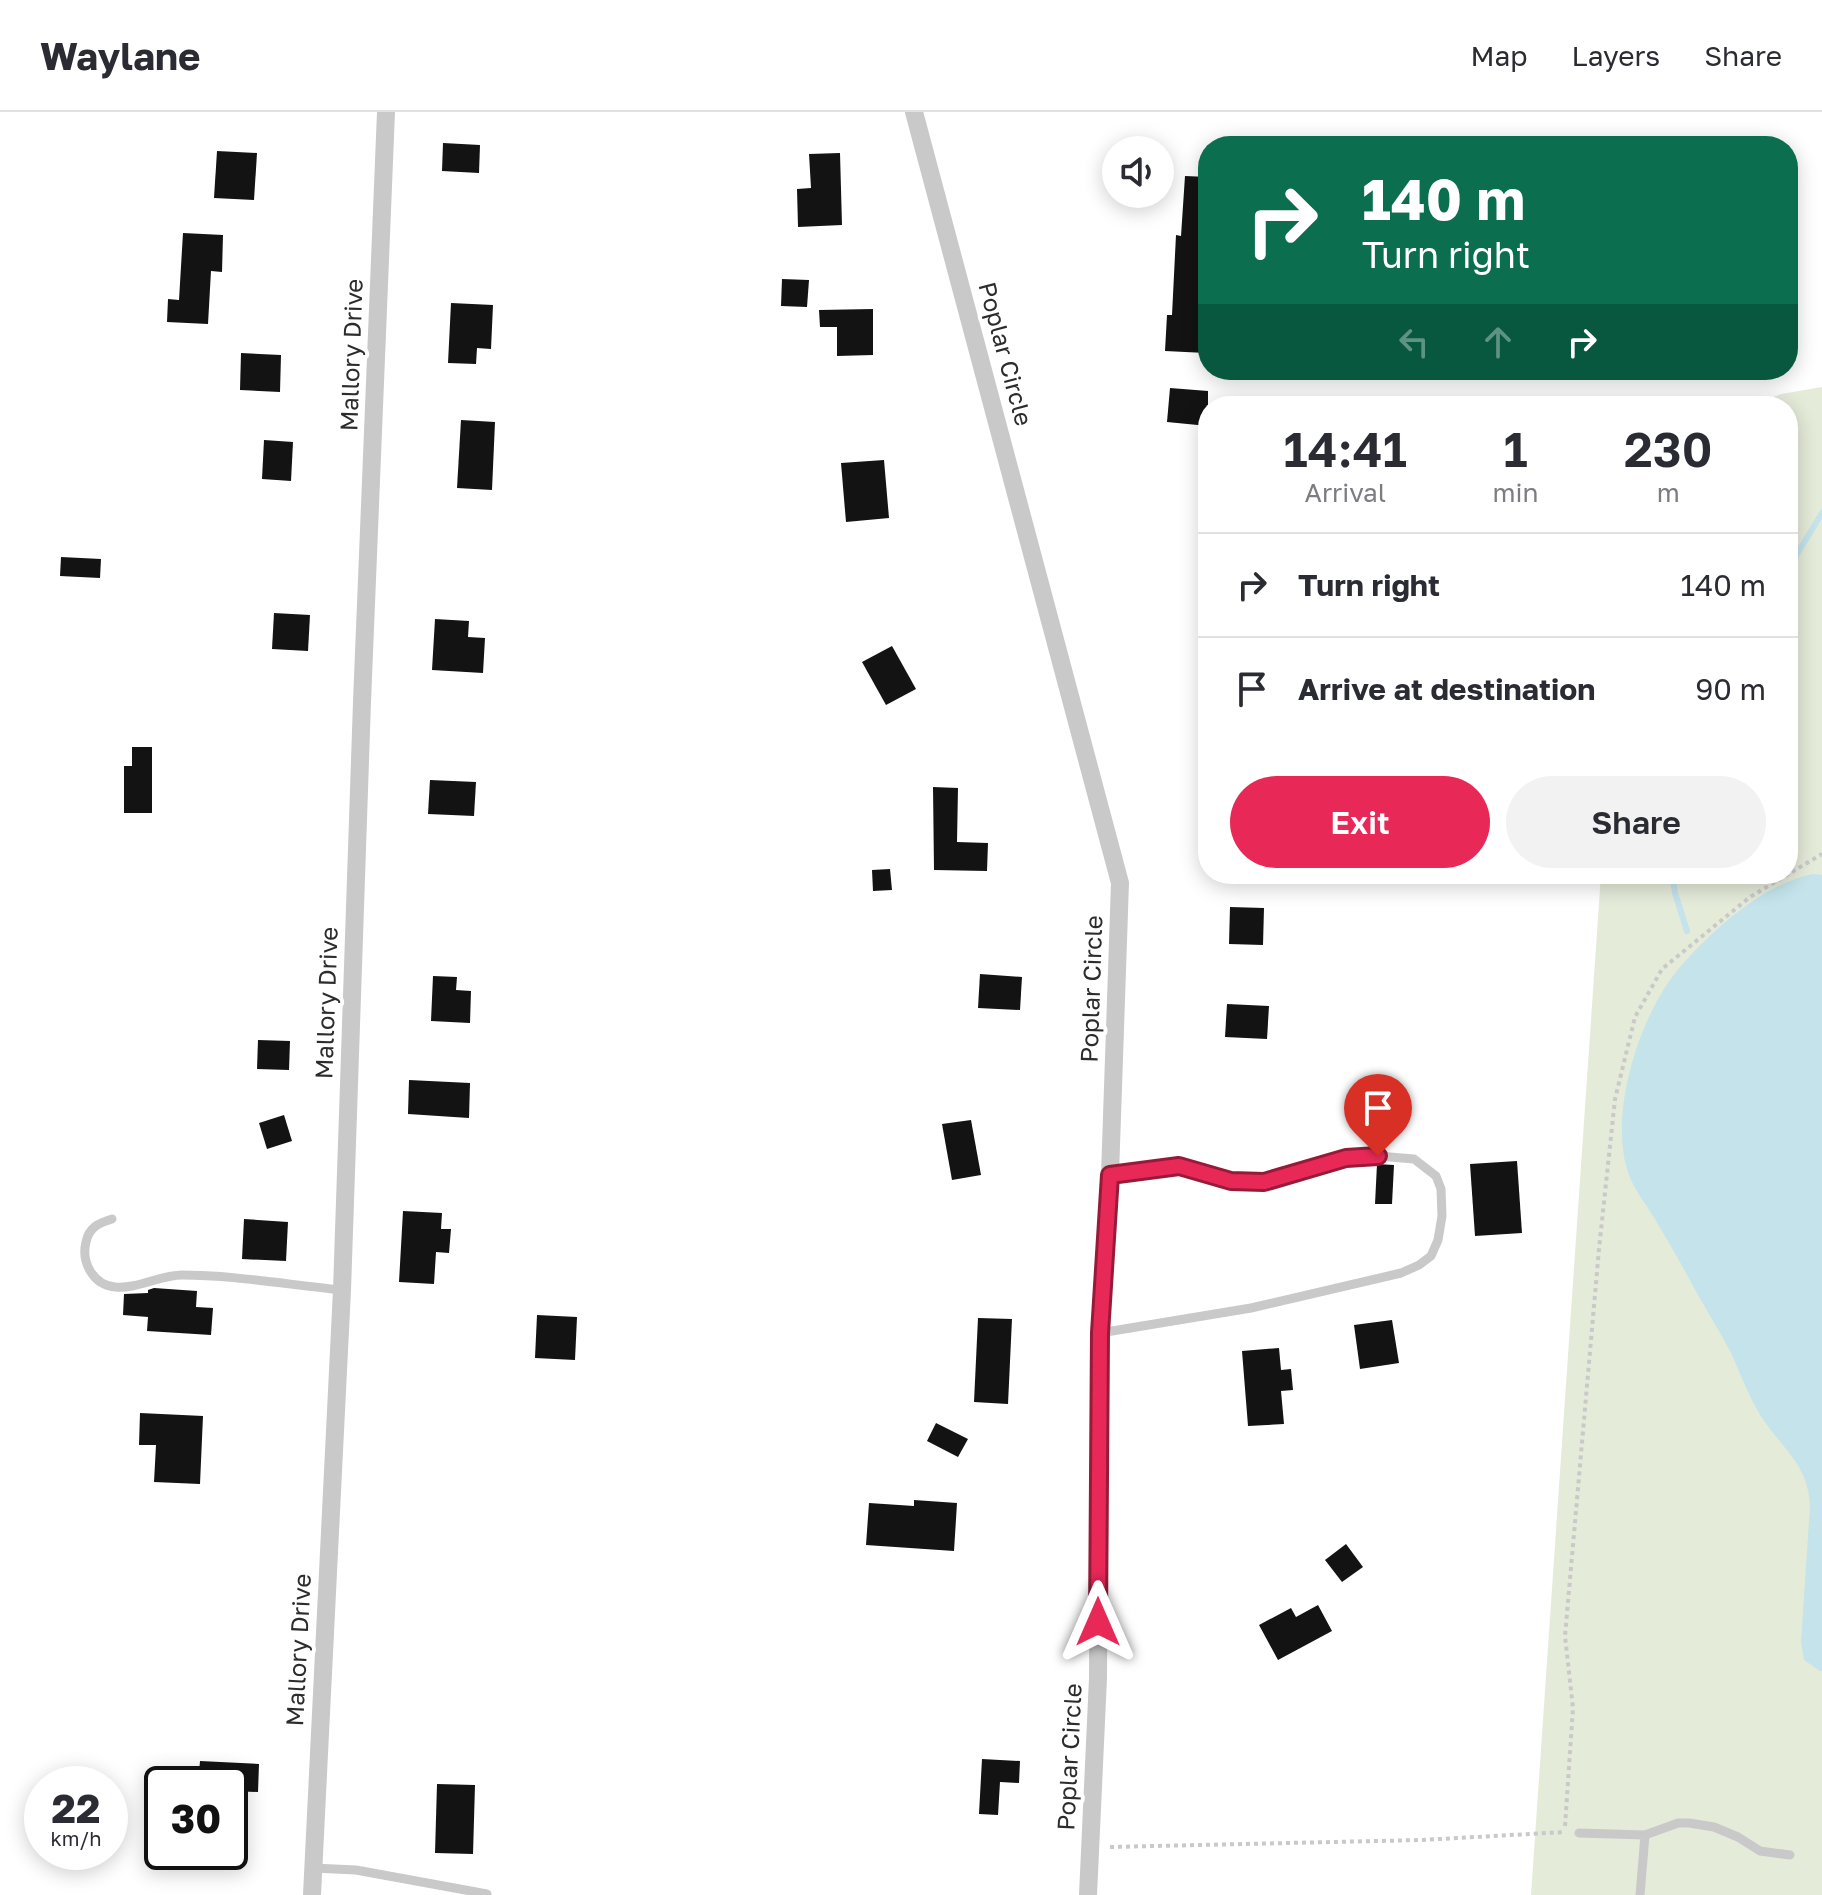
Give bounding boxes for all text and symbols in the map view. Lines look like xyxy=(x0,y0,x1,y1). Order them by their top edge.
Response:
text: Waylane xyxy=(40,33,201,78)
text: Map xyxy=(1470,39,1528,72)
text: Layers xyxy=(1572,39,1660,72)
text: Share xyxy=(1704,39,1782,72)
map controls xyxy=(1102,136,1174,208)
button: sound xyxy=(1102,136,1174,208)
text: 140 m xyxy=(1362,165,1525,232)
icon: right xyxy=(1230,168,1334,272)
text: Turn right xyxy=(1362,233,1530,276)
street label: Mallory Drive xyxy=(333,278,368,432)
street label: Poplar Circle xyxy=(973,279,1040,429)
icon: left xyxy=(1392,320,1436,364)
icon: ahead xyxy=(1476,320,1520,364)
icon: right xyxy=(1560,320,1604,364)
text: 14:41 xyxy=(1284,420,1407,478)
text: 1 xyxy=(1503,420,1528,478)
text: 230 xyxy=(1624,420,1712,478)
text: Arrival xyxy=(1305,477,1386,508)
text: min xyxy=(1493,477,1539,508)
text: m xyxy=(1657,477,1680,508)
icon: right xyxy=(1230,563,1274,607)
text: Turn right xyxy=(1298,567,1440,603)
text: 140 m xyxy=(1681,567,1766,603)
icon: arrive xyxy=(1230,667,1274,711)
text: Arrive at destination xyxy=(1298,671,1595,707)
text: 90 m xyxy=(1695,671,1766,707)
button: Exit xyxy=(1230,776,1490,868)
button: Share xyxy=(1506,776,1766,868)
street label: Poplar Circle xyxy=(1073,915,1108,1063)
street label: Mallory Drive xyxy=(308,926,343,1080)
pin xyxy=(1344,1074,1412,1156)
icon: arrive xyxy=(1356,1086,1400,1130)
street label: Mallory Drive xyxy=(279,1573,316,1727)
position arrow xyxy=(1056,1580,1140,1664)
street label: Poplar Circle xyxy=(1050,1682,1087,1831)
speed limit sign: 30 xyxy=(144,1766,248,1870)
text: 22 xyxy=(52,1784,100,1832)
text: km/h xyxy=(51,1826,101,1850)

